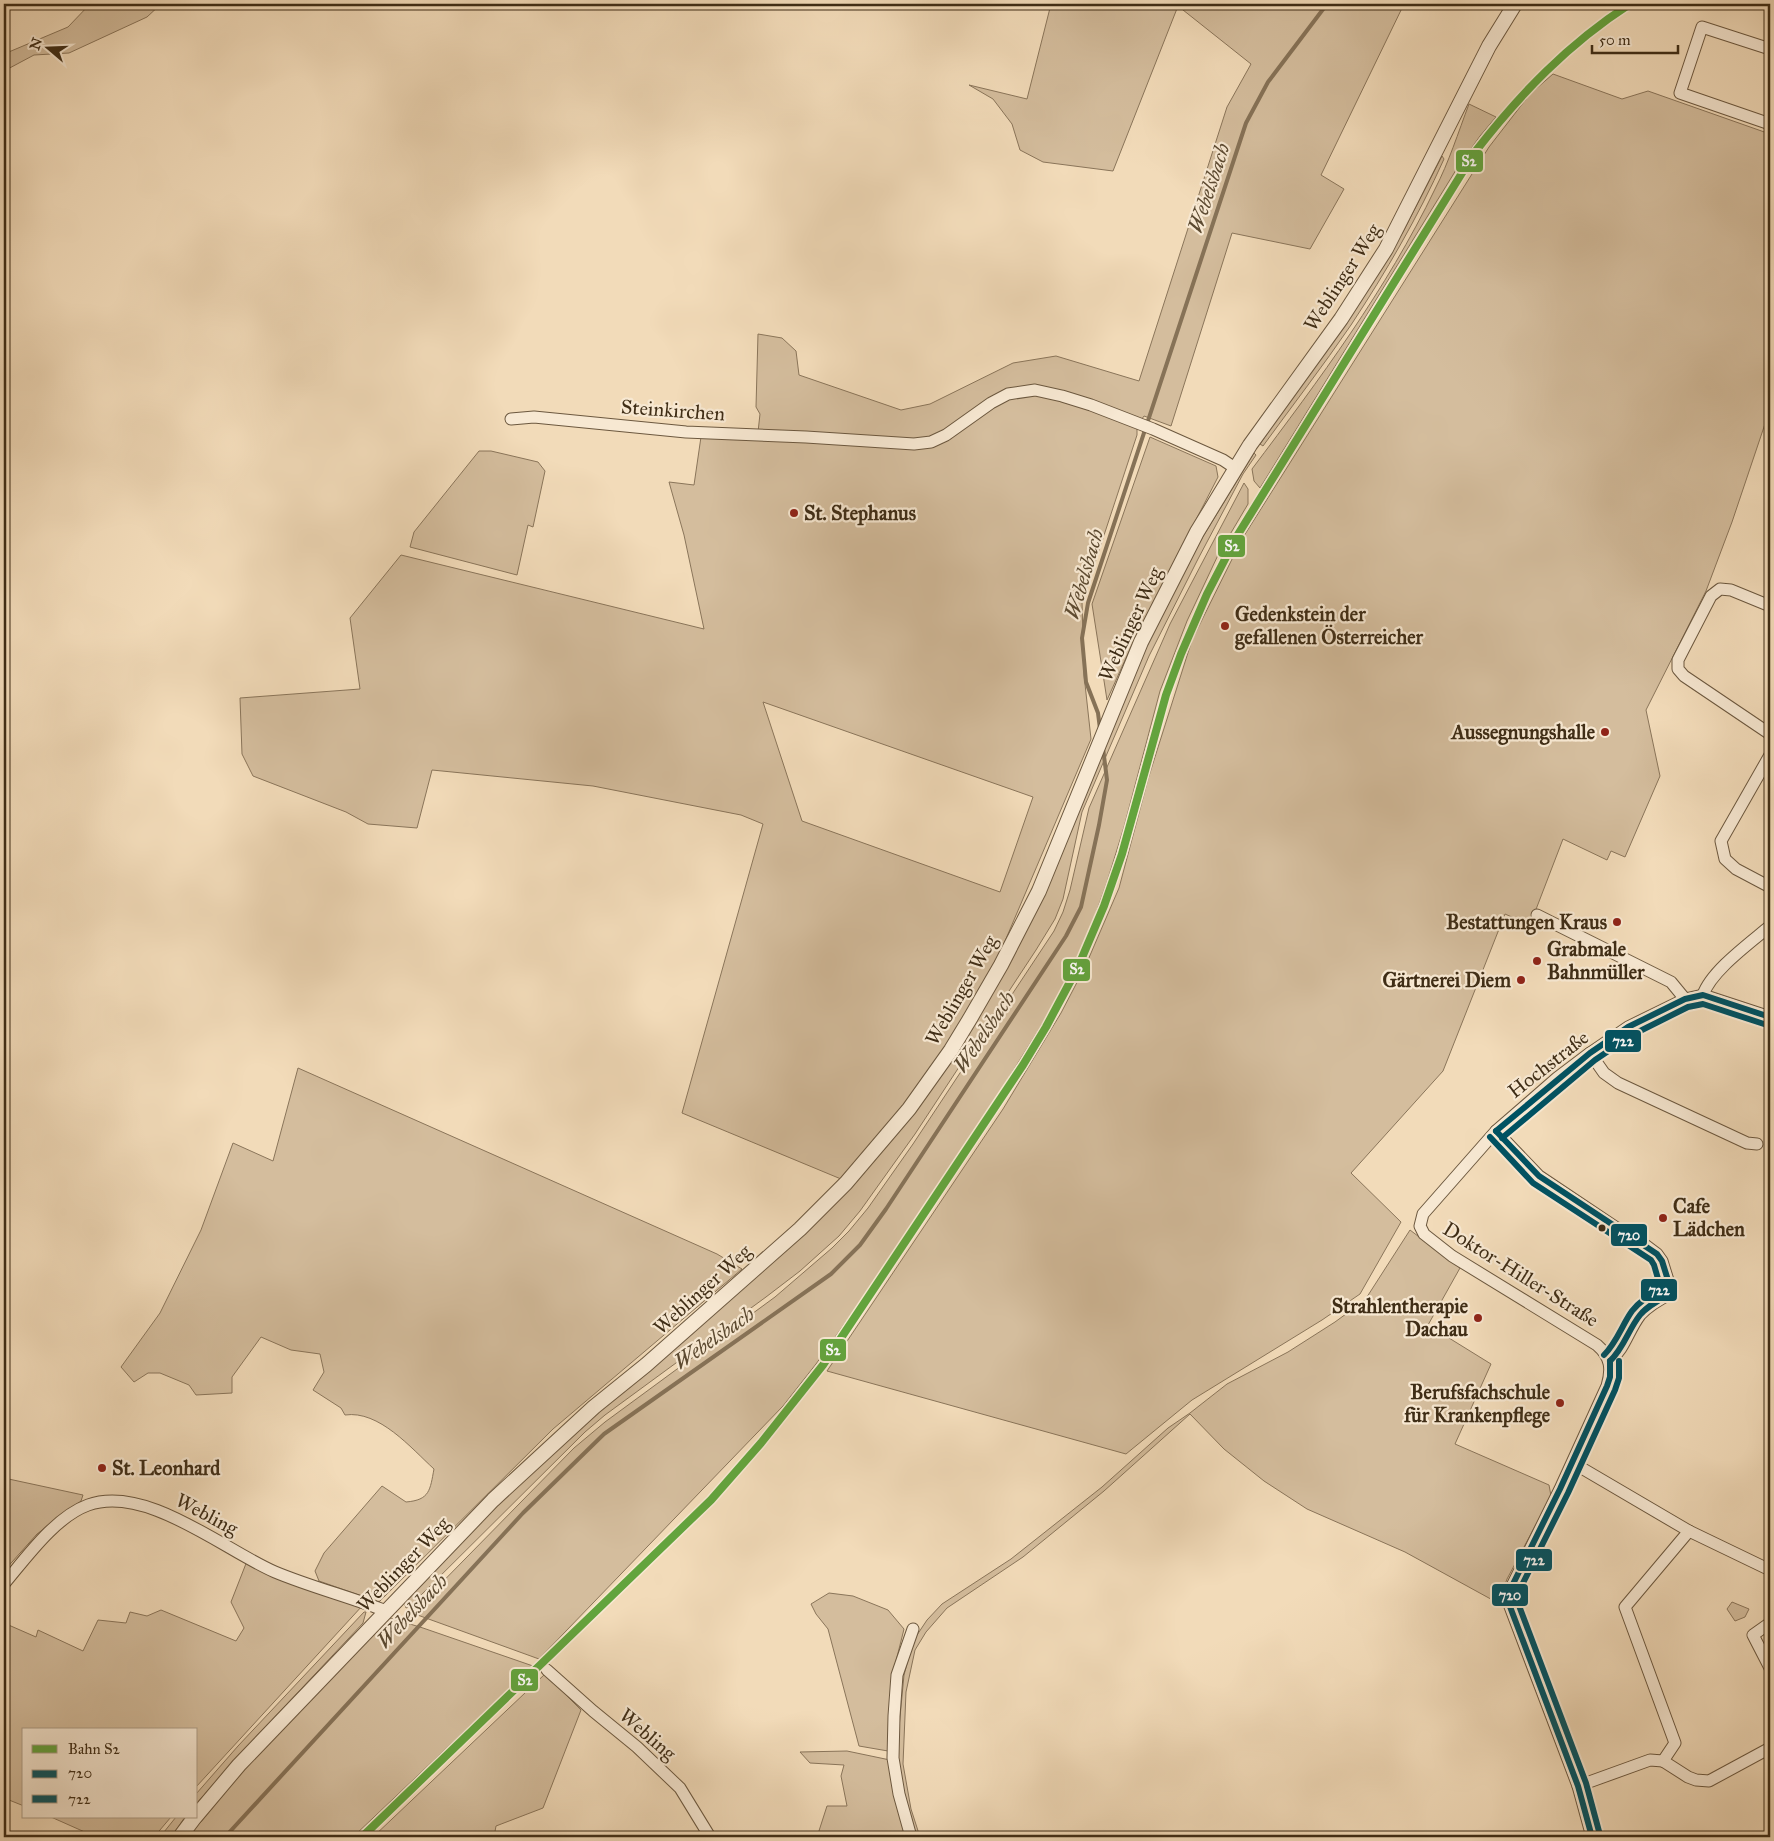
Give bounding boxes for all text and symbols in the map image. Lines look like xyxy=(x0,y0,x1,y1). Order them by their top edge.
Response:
north arrow xyxy=(22,22,72,72)
scale bar xyxy=(1592,22,1678,54)
text: 50 m xyxy=(1599,31,1631,49)
text: N xyxy=(26,35,46,52)
water label: Webelsbach xyxy=(1182,140,1236,236)
line badge: S2 xyxy=(1455,149,1484,173)
text: S2 xyxy=(1462,153,1478,170)
street label: Weblinger Weg xyxy=(1298,218,1387,336)
street label: Steinkirchen xyxy=(620,394,726,426)
place label: St. Stephanus xyxy=(804,501,917,526)
marker: St. Stephanus xyxy=(788,507,800,519)
water label: Webelsbach xyxy=(1059,526,1109,622)
line badge: S2 xyxy=(1217,534,1246,558)
text: S2 xyxy=(1225,538,1241,555)
street label: Weblinger Weg xyxy=(1093,563,1168,685)
place label: Gedenkstein der gefallenen Österreicher xyxy=(1235,602,1424,650)
marker: Gedenkstein der gefallenen Österreicher xyxy=(1219,620,1231,632)
place label: Aussegnungshalle xyxy=(1449,720,1596,745)
marker: Aussegnungshalle xyxy=(1599,726,1611,738)
place label: Bestattungen Kraus xyxy=(1446,910,1608,935)
marker: Bestattungen Kraus xyxy=(1611,916,1623,928)
street label: Weblinger Weg xyxy=(920,930,1003,1050)
place label: Grabmale Bahnmüller xyxy=(1547,937,1645,984)
marker: Grabmale Bahnmüller xyxy=(1531,955,1543,967)
line badge: S2 xyxy=(1062,958,1091,982)
text: S2 xyxy=(1070,961,1086,978)
place label: Gärtnerei Diem xyxy=(1382,968,1511,992)
marker: Gärtnerei Diem xyxy=(1515,974,1527,986)
water label: Webelsbach xyxy=(947,986,1021,1078)
street label: Hochstraße xyxy=(1503,1025,1593,1103)
line badge: 722 xyxy=(1604,1029,1642,1053)
text: 722 xyxy=(1612,1033,1635,1050)
place label: Cafe Lädchen xyxy=(1673,1194,1745,1241)
marker: Cafe Lädchen xyxy=(1657,1212,1669,1224)
street label: Doktor-Hiller-Straße xyxy=(1439,1216,1603,1332)
unlabelled marker xyxy=(1597,1223,1607,1233)
line badge: 720 xyxy=(1610,1223,1648,1247)
text: 720 xyxy=(1618,1227,1640,1244)
street label: Weblinger Weg xyxy=(648,1238,757,1340)
line badge: 722 xyxy=(1640,1278,1678,1302)
text: 722 xyxy=(1648,1282,1671,1299)
place label: Strahlentherapie Dachau xyxy=(1332,1294,1469,1341)
water label: Webelsbach xyxy=(669,1301,759,1375)
marker: Strahlentherapie Dachau xyxy=(1472,1312,1484,1324)
line badge: S2 xyxy=(819,1338,847,1362)
text: S2 xyxy=(826,1342,842,1359)
place label: Berufsfachschule für Krankenpflege xyxy=(1403,1380,1551,1428)
marker: Berufsfachschule für Krankenpflege xyxy=(1554,1397,1566,1409)
place label: St. Leonhard xyxy=(112,1456,221,1480)
marker: St. Leonhard xyxy=(96,1462,108,1474)
street label: Webling xyxy=(171,1488,243,1542)
street label: Weblinger Weg xyxy=(352,1511,456,1617)
line badge: 722 xyxy=(1515,1548,1553,1572)
text: 722 xyxy=(1523,1552,1546,1569)
water label: Webelsbach xyxy=(371,1568,453,1654)
line badge: 720 xyxy=(1491,1583,1529,1607)
text: 720 xyxy=(1499,1587,1521,1604)
line badge: S2 xyxy=(510,1668,539,1692)
text: S2 xyxy=(518,1672,534,1689)
street label: Webling xyxy=(614,1703,682,1766)
legend xyxy=(22,1728,198,1818)
text: Bahn S2 xyxy=(68,1740,121,1758)
text: 720 xyxy=(68,1764,92,1782)
text: 722 xyxy=(68,1790,91,1808)

